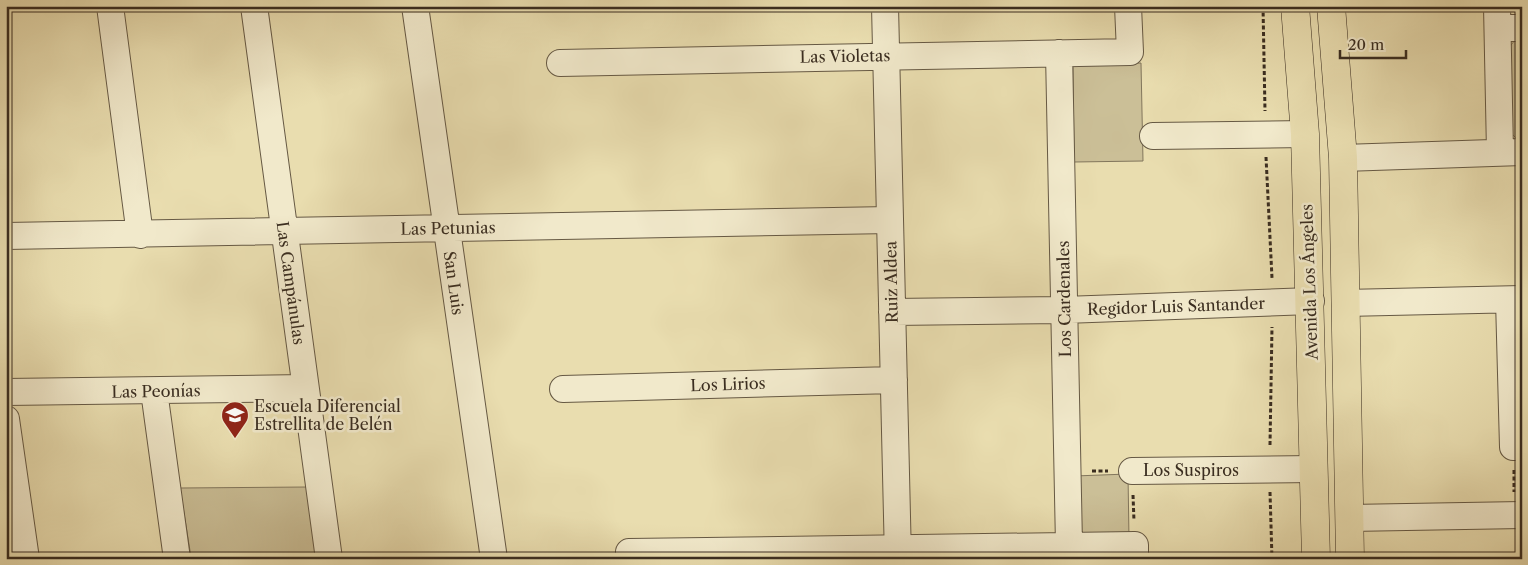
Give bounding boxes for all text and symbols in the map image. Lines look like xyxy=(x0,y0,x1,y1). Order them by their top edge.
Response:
scale bar xyxy=(1340,28,1407,60)
text: 20 m xyxy=(1348,35,1384,54)
street label: Las Violetas xyxy=(800,45,890,67)
street label: Avenida Los Ángeles xyxy=(1296,204,1322,361)
street label: Las Petunias xyxy=(400,217,496,239)
street label: Las Campánulas xyxy=(272,220,310,346)
street label: Ruiz Aldea xyxy=(880,240,902,323)
street label: Los Cardenales xyxy=(1053,240,1075,358)
street label: San Luis xyxy=(440,250,468,316)
street label: Regidor Luis Santander xyxy=(1087,293,1266,319)
street label: Los Lirios xyxy=(690,373,766,395)
street label: Las Peonías xyxy=(111,380,201,402)
place label: Escuela Diferencial Estrellita de Belén xyxy=(254,396,401,434)
school or university icon: Escuela Diferencial Estrellita de Belén xyxy=(220,400,250,439)
street label: Los Suspiros xyxy=(1143,460,1239,480)

